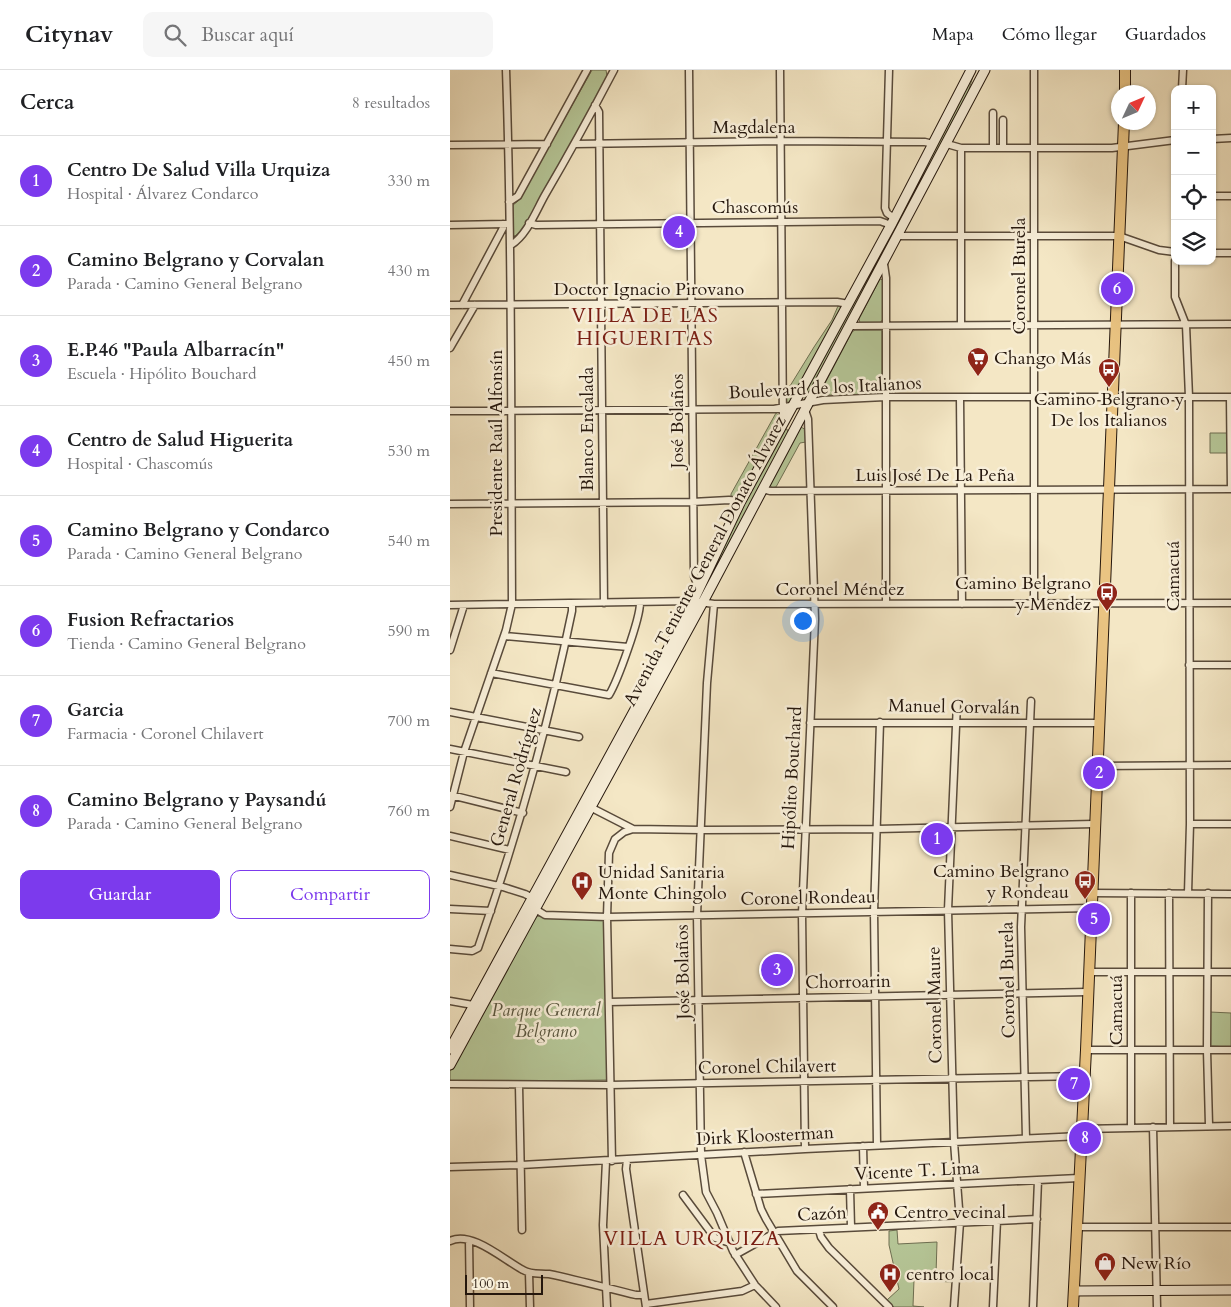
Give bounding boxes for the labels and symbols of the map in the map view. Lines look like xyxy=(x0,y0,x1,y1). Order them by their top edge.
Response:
north arrow xyxy=(1111,85,1156,130)
street label: Magdalena xyxy=(713,115,796,140)
street label: Chascomús xyxy=(712,195,798,220)
pin: 4 xyxy=(663,213,695,251)
street label: Coronel Burela xyxy=(1007,217,1032,334)
pin: 6 xyxy=(1101,270,1133,308)
street label: Doctor Ignacio Pirovano xyxy=(554,277,744,302)
district label: VILLA DE LAS HIGUERITAS xyxy=(571,302,719,352)
supermarket icon: Chango Más xyxy=(966,346,990,377)
place label: Chango Más xyxy=(994,346,1091,371)
street label: Presidente Raúl Alfonsín xyxy=(484,349,509,536)
bus stop icon: Camino Belgrano y De los Italianos xyxy=(1097,357,1121,388)
street label: Blanco Encalada xyxy=(575,366,600,491)
street label: Boulevard de los Italianos xyxy=(728,370,922,406)
street label: José Bolaños xyxy=(665,373,690,472)
place label: Camino Belgrano y De los Italianos xyxy=(1034,387,1185,433)
street label: Avenida Teniente General Donato Álvarez xyxy=(618,411,792,711)
street label: Luis José De La Peña xyxy=(855,463,1015,488)
street label: Camacuá xyxy=(1161,541,1186,611)
place label: Camino Belgrano y Mendez xyxy=(955,571,1091,617)
street label: Coronel Méndez xyxy=(776,577,904,602)
bus stop icon: Camino Belgrano y Mendez xyxy=(1095,581,1119,612)
your location xyxy=(790,608,816,634)
street label: Manuel Corvalán xyxy=(888,693,1021,721)
street label: General Rodríguez xyxy=(484,704,548,850)
street label: Hipólito Bouchard xyxy=(776,705,808,850)
pin: 2 xyxy=(1083,754,1115,792)
pin: 1 xyxy=(921,820,953,858)
place label: Camino Belgrano y Rondeau xyxy=(933,859,1069,905)
place label: Unidad Sanitaria Monte Chingolo xyxy=(598,860,727,906)
bus stop icon: Camino Belgrano y Rondeau xyxy=(1073,869,1097,900)
hospital icon: Unidad Sanitaria Monte Chingolo xyxy=(570,870,594,901)
street label: Coronel Rondeau xyxy=(740,884,876,912)
pin: 5 xyxy=(1078,900,1110,938)
street label: Coronel Burela xyxy=(994,921,1022,1039)
street label: José Bolaños xyxy=(670,924,696,1023)
street label: Coronel Maure xyxy=(921,946,949,1064)
pin: 3 xyxy=(761,951,793,989)
street label: Chorroarin xyxy=(805,969,892,995)
street label: Camacuá xyxy=(1104,975,1129,1045)
park label: Parque General Belgrano xyxy=(492,998,601,1044)
street label: Coronel Chilavert xyxy=(698,1053,837,1081)
pin: 7 xyxy=(1058,1065,1090,1103)
pin: 8 xyxy=(1069,1119,1101,1157)
street label: Dirk Kloosterman xyxy=(696,1120,835,1152)
street label: Vicente T. Lima xyxy=(854,1155,980,1187)
street label: Cazón xyxy=(797,1200,848,1228)
public building icon: Centro vecinal xyxy=(866,1200,890,1231)
place label: Centro vecinal xyxy=(894,1200,1007,1225)
district label: VILLA URQUIZA xyxy=(603,1225,781,1252)
shop icon: New Río xyxy=(1093,1251,1117,1282)
place label: New Río xyxy=(1121,1251,1191,1276)
hospital icon: centro local xyxy=(878,1262,902,1293)
place label: centro local xyxy=(906,1262,995,1287)
scale bar xyxy=(465,1272,542,1295)

